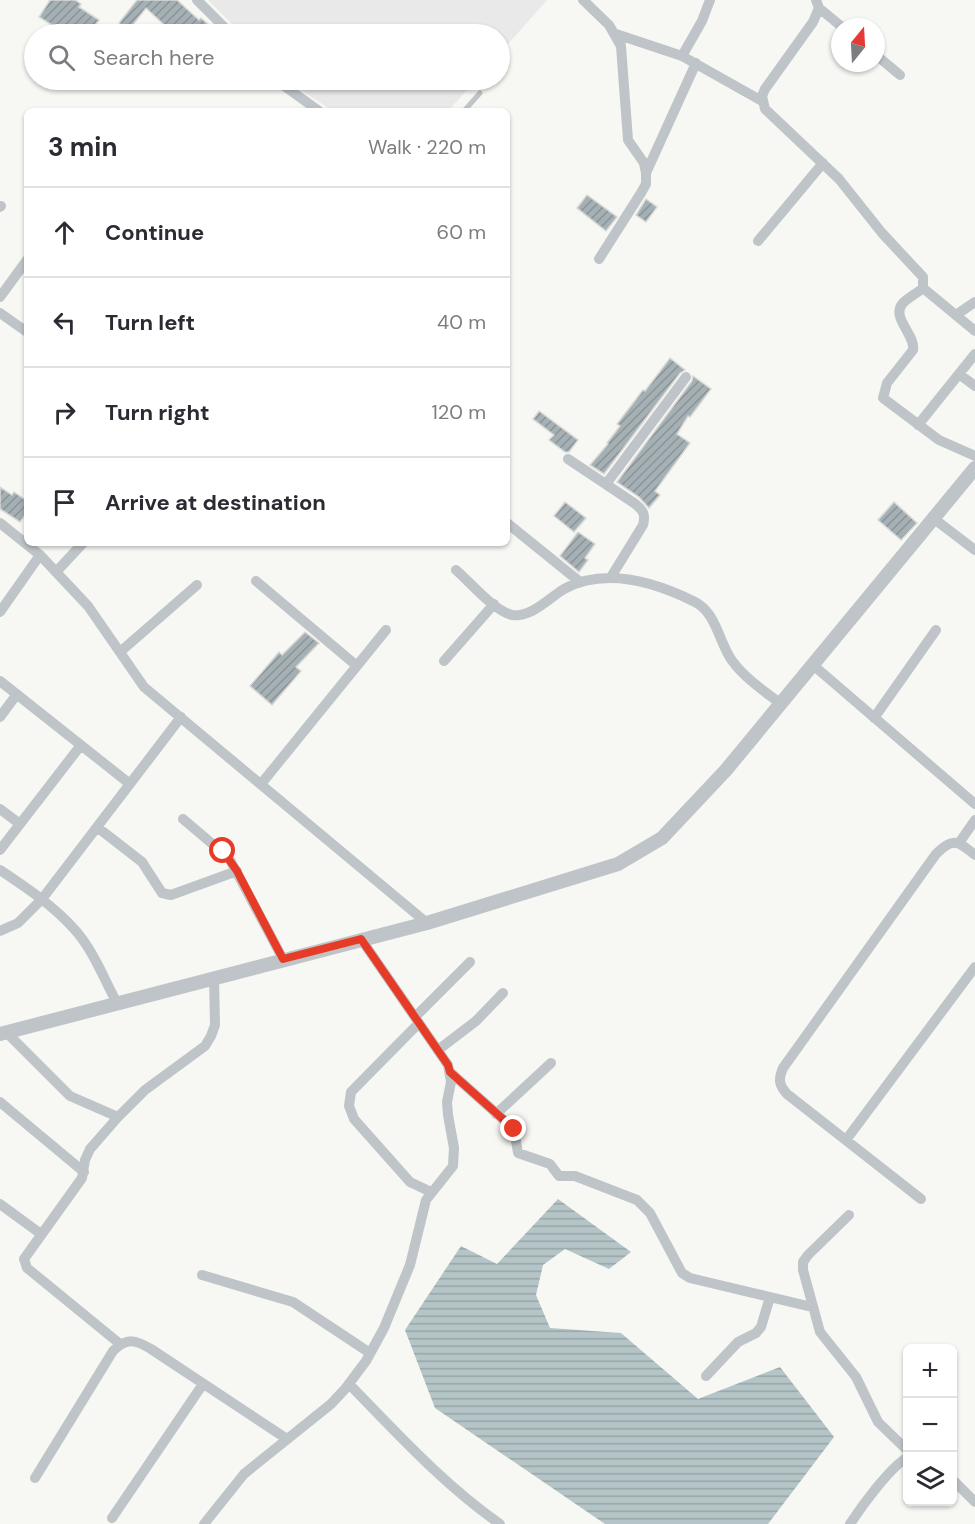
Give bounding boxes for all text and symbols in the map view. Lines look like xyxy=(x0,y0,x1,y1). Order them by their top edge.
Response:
north arrow xyxy=(831,18,885,72)
search box xyxy=(24,24,510,90)
icon: search xyxy=(45,41,78,74)
text: Search here xyxy=(93,43,214,72)
text: 3 min xyxy=(48,130,117,164)
text: Walk · 220 m xyxy=(368,134,486,160)
icon: ahead xyxy=(48,216,81,249)
text: Continue xyxy=(105,218,204,247)
text: 60 m xyxy=(437,219,486,245)
icon: left xyxy=(48,306,81,339)
text: Turn left xyxy=(105,308,195,337)
text: 40 m xyxy=(437,309,486,335)
icon: right xyxy=(48,396,81,429)
text: Turn right xyxy=(105,398,210,427)
text: 120 m xyxy=(432,399,486,425)
icon: arrive xyxy=(48,486,81,519)
text: Arrive at destination xyxy=(105,488,326,517)
route start xyxy=(209,837,235,863)
route end xyxy=(500,1115,526,1141)
map controls xyxy=(903,1344,957,1506)
button: + xyxy=(903,1344,957,1398)
button: − xyxy=(903,1398,957,1452)
button: layers xyxy=(903,1452,957,1506)

